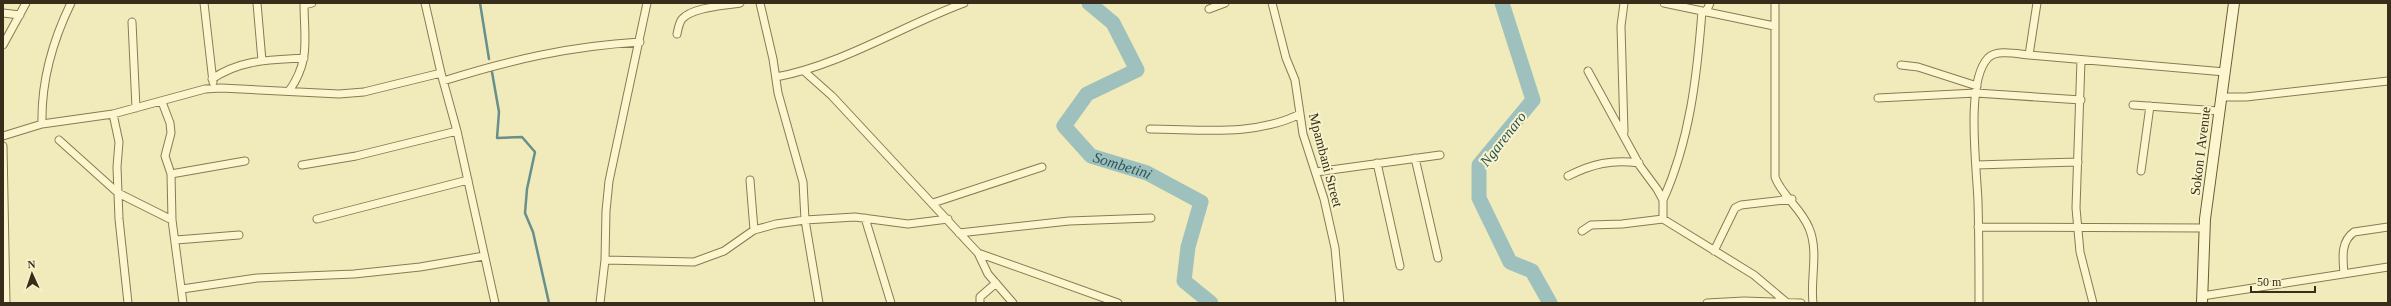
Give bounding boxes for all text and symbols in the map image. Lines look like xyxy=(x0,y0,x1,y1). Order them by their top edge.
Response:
street label: Sokon I Avenue xyxy=(2188,106,2213,196)
water label: Ngarenaro xyxy=(1476,108,1530,170)
street label: Mpambani Street xyxy=(1306,111,1345,209)
water label: Sombetini xyxy=(1091,149,1155,182)
north arrow xyxy=(12,254,52,294)
text: N xyxy=(27,258,36,270)
scale bar xyxy=(2251,268,2315,294)
text: 50 m xyxy=(2257,275,2282,289)

